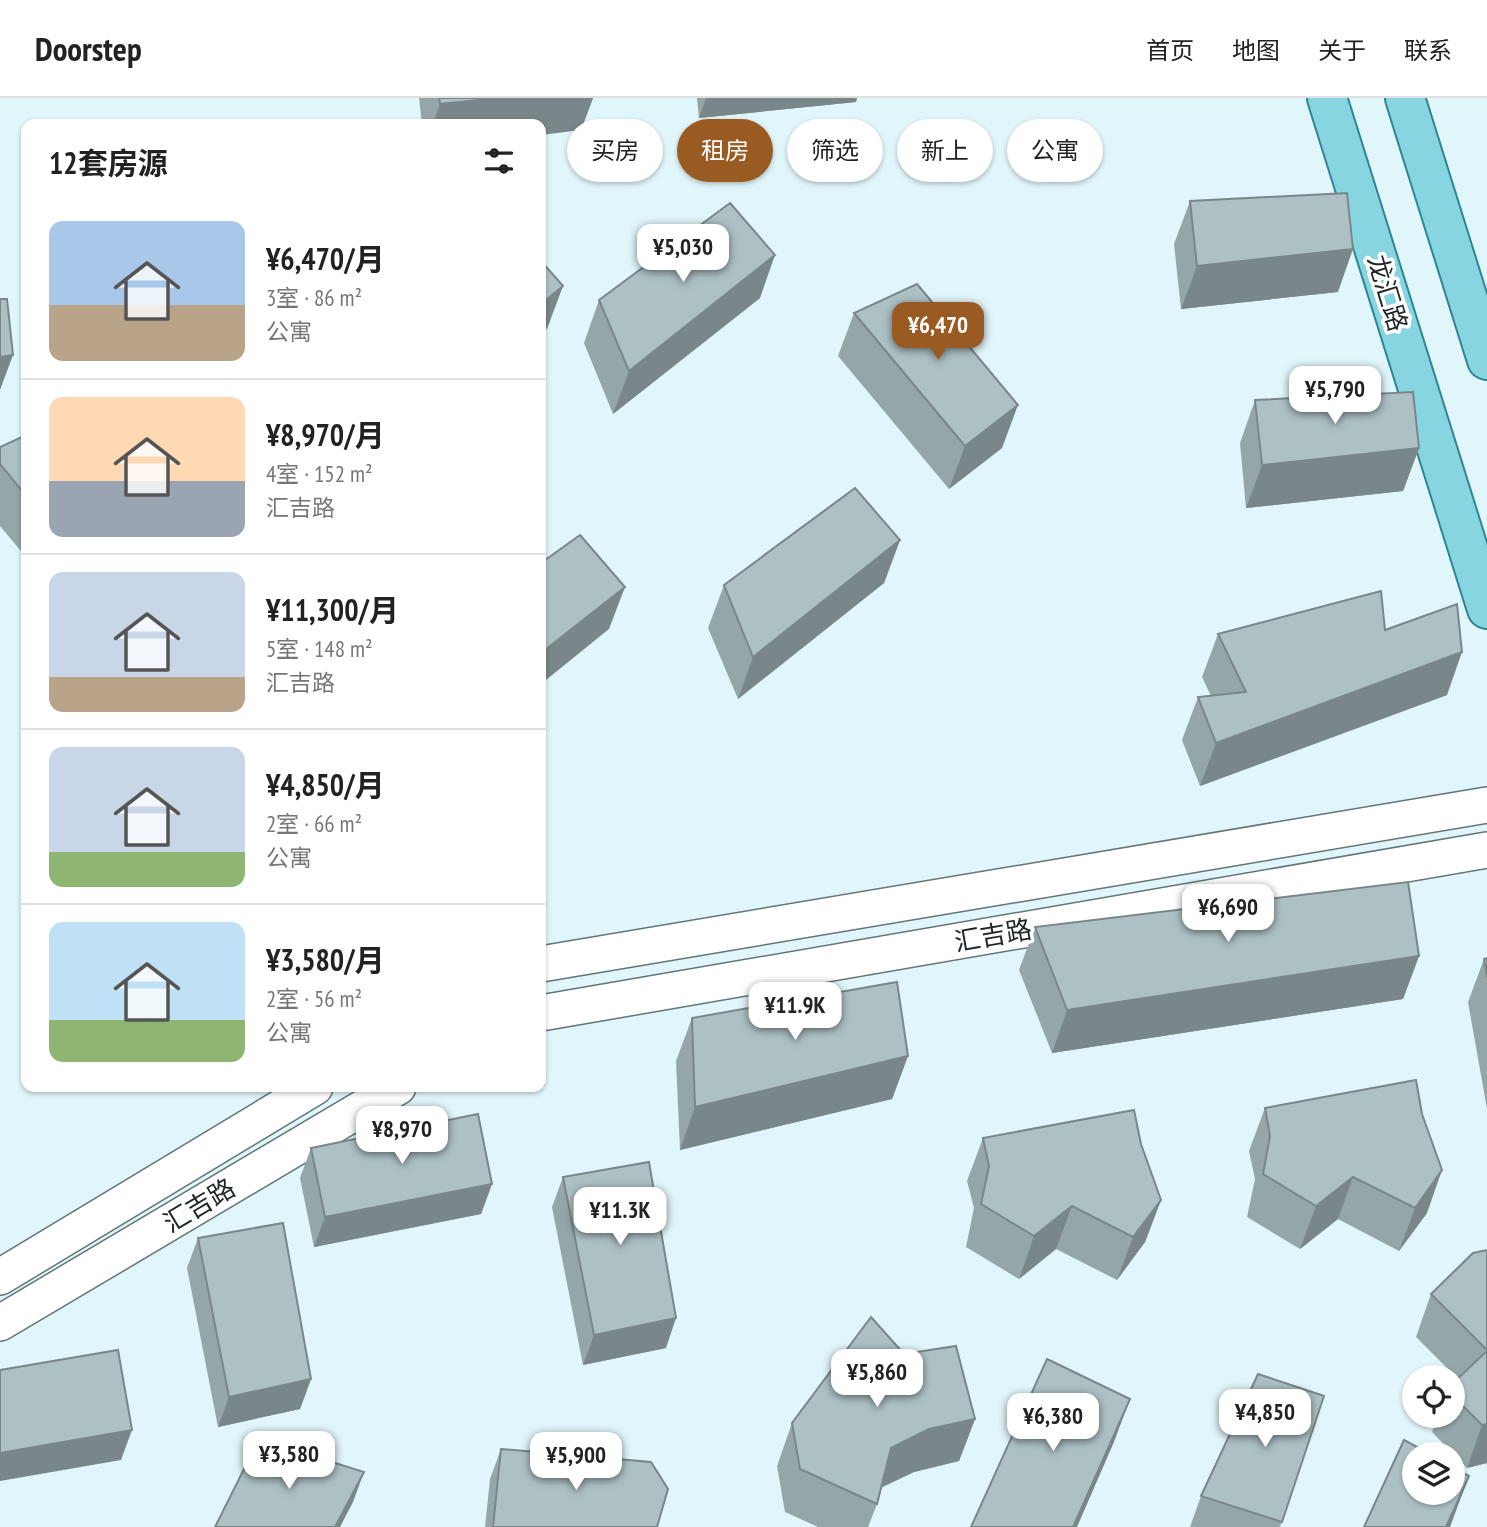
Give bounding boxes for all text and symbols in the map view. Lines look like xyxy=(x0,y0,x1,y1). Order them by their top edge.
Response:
text: Doorstep xyxy=(35,27,142,70)
text: 首页 xyxy=(1146,35,1194,66)
text: 地图 xyxy=(1232,35,1280,66)
text: 关于 xyxy=(1318,35,1366,66)
text: 联系 xyxy=(1404,35,1452,66)
chip: 买房 xyxy=(567,119,663,182)
chip: 租房 xyxy=(677,119,773,182)
chip: 筛选 xyxy=(787,119,883,182)
chip: 新上 xyxy=(897,119,993,182)
chip: 公寓 xyxy=(1007,119,1103,182)
icon: filters xyxy=(480,142,518,180)
text: 12套房源 xyxy=(49,143,168,182)
pin: ¥5,030 xyxy=(626,225,740,284)
text: ¥5,030 xyxy=(653,232,713,261)
text: ¥6,470/月 xyxy=(266,239,385,278)
icon: home xyxy=(105,249,189,333)
street label: 龙汇路 xyxy=(1361,251,1415,335)
text: 3室 · 86 m² xyxy=(266,283,362,312)
pin: ¥6,470 xyxy=(881,302,995,362)
text: ¥6,470 xyxy=(908,310,968,339)
text: 公寓 xyxy=(266,317,312,346)
pin: ¥5,790 xyxy=(1278,366,1392,426)
text: ¥5,790 xyxy=(1305,374,1365,403)
text: ¥8,970/月 xyxy=(266,415,385,454)
icon: home xyxy=(105,425,189,509)
text: 4室 · 152 m² xyxy=(266,459,373,488)
text: 汇吉路 xyxy=(266,493,335,522)
text: ¥11,300/月 xyxy=(266,590,399,629)
icon: home xyxy=(105,600,189,684)
text: 5室 · 148 m² xyxy=(266,634,373,663)
text: 汇吉路 xyxy=(266,668,335,697)
text: ¥4,850/月 xyxy=(266,765,385,804)
icon: home xyxy=(105,775,189,859)
text: 2室 · 66 m² xyxy=(266,809,362,838)
text: 公寓 xyxy=(266,843,312,872)
pin: ¥6,690 xyxy=(1171,884,1285,944)
text: ¥6,690 xyxy=(1198,892,1258,921)
street label: 汇吉路 xyxy=(952,912,1034,958)
text: ¥3,580/月 xyxy=(266,940,385,979)
icon: home xyxy=(105,950,189,1034)
pin: ¥11.9K xyxy=(738,982,852,1042)
text: 2室 · 56 m² xyxy=(266,984,362,1013)
text: ¥11.9K xyxy=(765,990,825,1019)
text: 公寓 xyxy=(266,1018,312,1047)
pin: ¥8,970 xyxy=(345,1107,459,1166)
text: ¥8,970 xyxy=(372,1114,432,1143)
street label: 汇吉路 xyxy=(157,1171,241,1239)
pin: ¥11.3K xyxy=(563,1188,677,1247)
text: ¥11.3K xyxy=(590,1195,650,1224)
pin: ¥5,860 xyxy=(820,1350,934,1409)
text: ¥5,860 xyxy=(847,1357,907,1386)
map controls xyxy=(1402,1365,1465,1505)
button: locate xyxy=(1402,1365,1465,1428)
pin: ¥4,850 xyxy=(1208,1390,1322,1449)
pin: ¥6,380 xyxy=(996,1394,1110,1453)
text: ¥4,850 xyxy=(1235,1397,1295,1426)
text: ¥6,380 xyxy=(1023,1401,1083,1430)
pin: ¥3,580 xyxy=(232,1432,346,1491)
pin: ¥5,900 xyxy=(519,1432,633,1492)
text: ¥3,580 xyxy=(259,1439,319,1468)
text: ¥5,900 xyxy=(546,1440,606,1469)
button: layers xyxy=(1402,1442,1465,1505)

